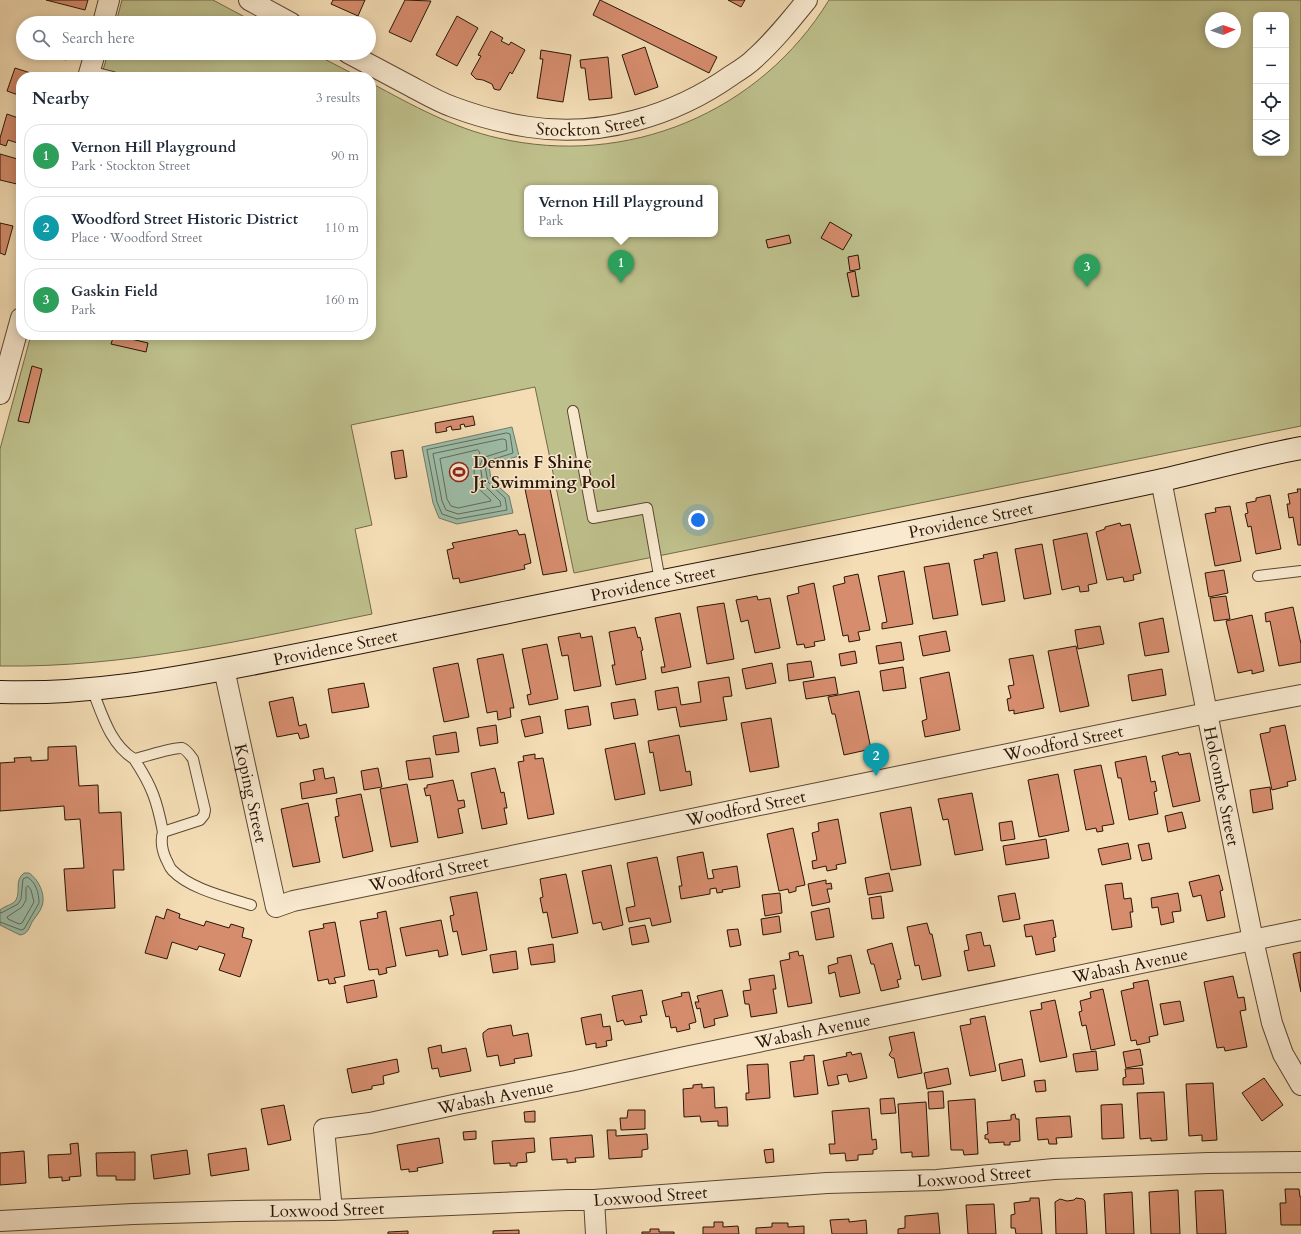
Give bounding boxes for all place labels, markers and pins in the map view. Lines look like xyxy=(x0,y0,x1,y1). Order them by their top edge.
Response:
pin: 1 xyxy=(608,250,634,283)
pin: 3 xyxy=(1074,254,1100,287)
place label: Dennis F Shine Jr Swimming Pool xyxy=(470,451,616,494)
sports icon: Dennis F Shine Jr Swimming Pool xyxy=(448,461,470,483)
pin: 2 xyxy=(863,743,889,776)

